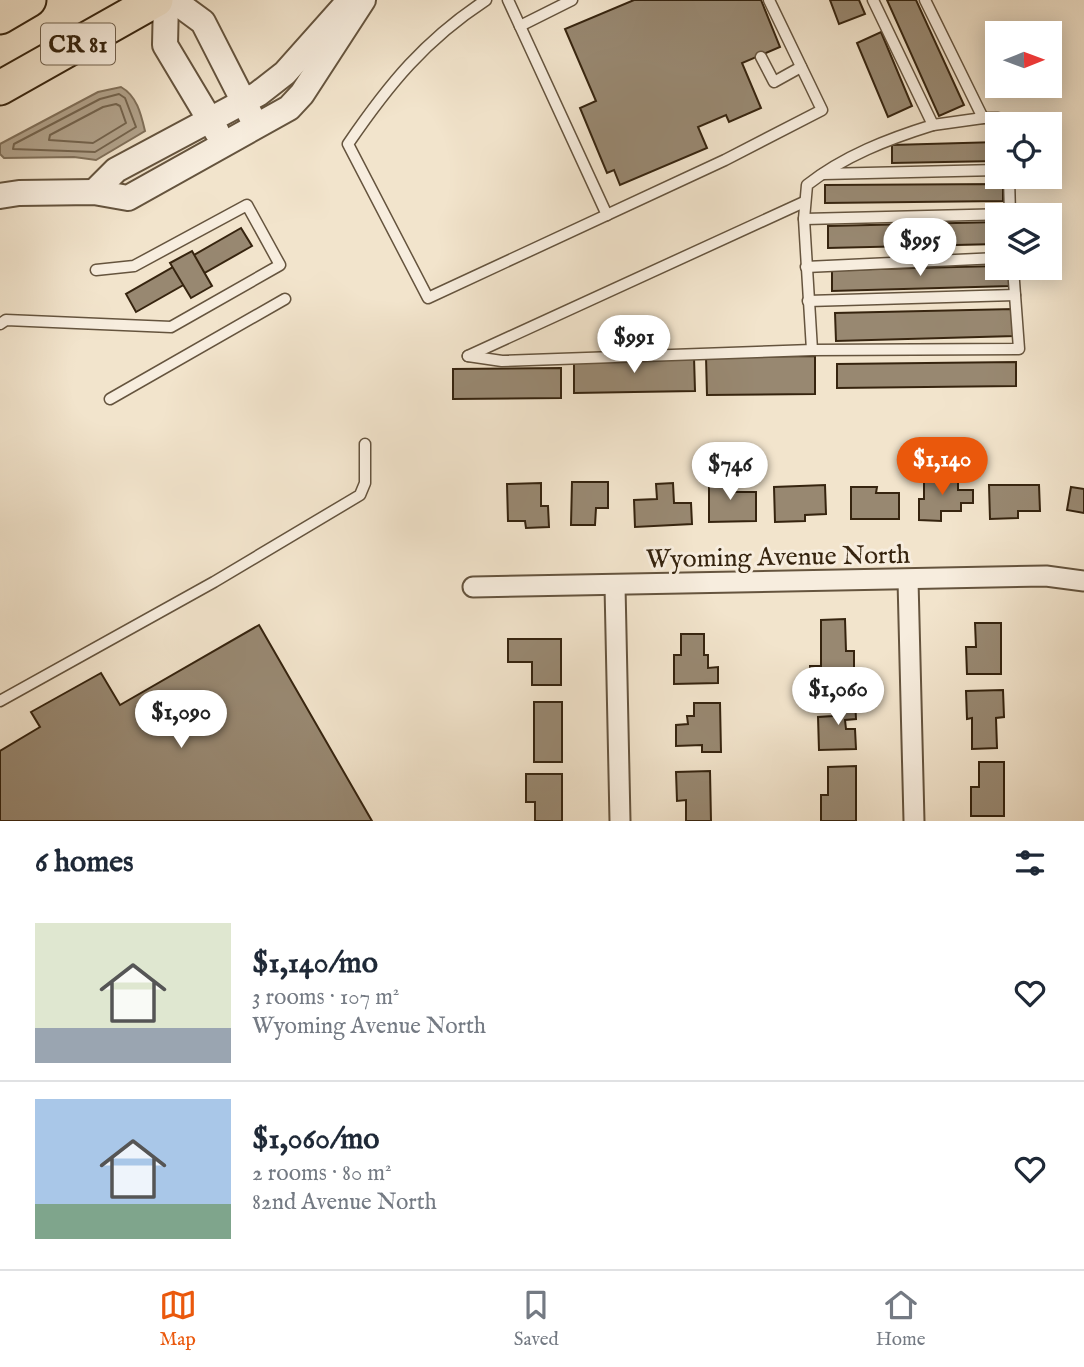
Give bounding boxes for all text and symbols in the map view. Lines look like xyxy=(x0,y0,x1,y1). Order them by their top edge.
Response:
north arrow xyxy=(985,21,1062,98)
map controls xyxy=(985,21,1062,280)
road number: CR 81 xyxy=(41,24,115,64)
button: locate xyxy=(985,112,1062,189)
button: layers xyxy=(985,203,1062,280)
pin: $995 xyxy=(879,218,961,278)
text: $995 xyxy=(899,226,941,255)
pin: $991 xyxy=(593,316,675,375)
text: $991 xyxy=(613,323,655,352)
pin: $1,140 xyxy=(885,438,999,497)
pin: $746 xyxy=(689,442,771,502)
text: $1,140 xyxy=(913,445,971,474)
text: $746 xyxy=(708,450,752,479)
street label: Wyoming Avenue North xyxy=(645,539,911,576)
pin: $1,060 xyxy=(781,668,895,727)
text: $1,060 xyxy=(808,675,868,704)
pin: $1,090 xyxy=(124,690,238,750)
text: $1,090 xyxy=(151,698,211,727)
text: 6 homes xyxy=(35,844,134,882)
icon: filters xyxy=(1011,844,1049,882)
text: $1,140/mo xyxy=(252,945,378,983)
icon: home xyxy=(91,951,175,1035)
icon: heart xyxy=(1011,974,1049,1012)
text: 3 rooms · 107 m² xyxy=(252,983,400,1012)
text: Wyoming Avenue North xyxy=(252,1012,486,1041)
text: $1,060/mo xyxy=(252,1121,379,1159)
icon: home xyxy=(91,1127,175,1211)
icon: heart xyxy=(1011,1150,1049,1188)
text: 2 rooms · 80 m² xyxy=(252,1159,392,1188)
text: 82nd Avenue North xyxy=(252,1188,437,1217)
tab: Map xyxy=(159,1286,197,1352)
tab: Saved xyxy=(514,1286,559,1352)
tab: Home xyxy=(876,1286,925,1352)

